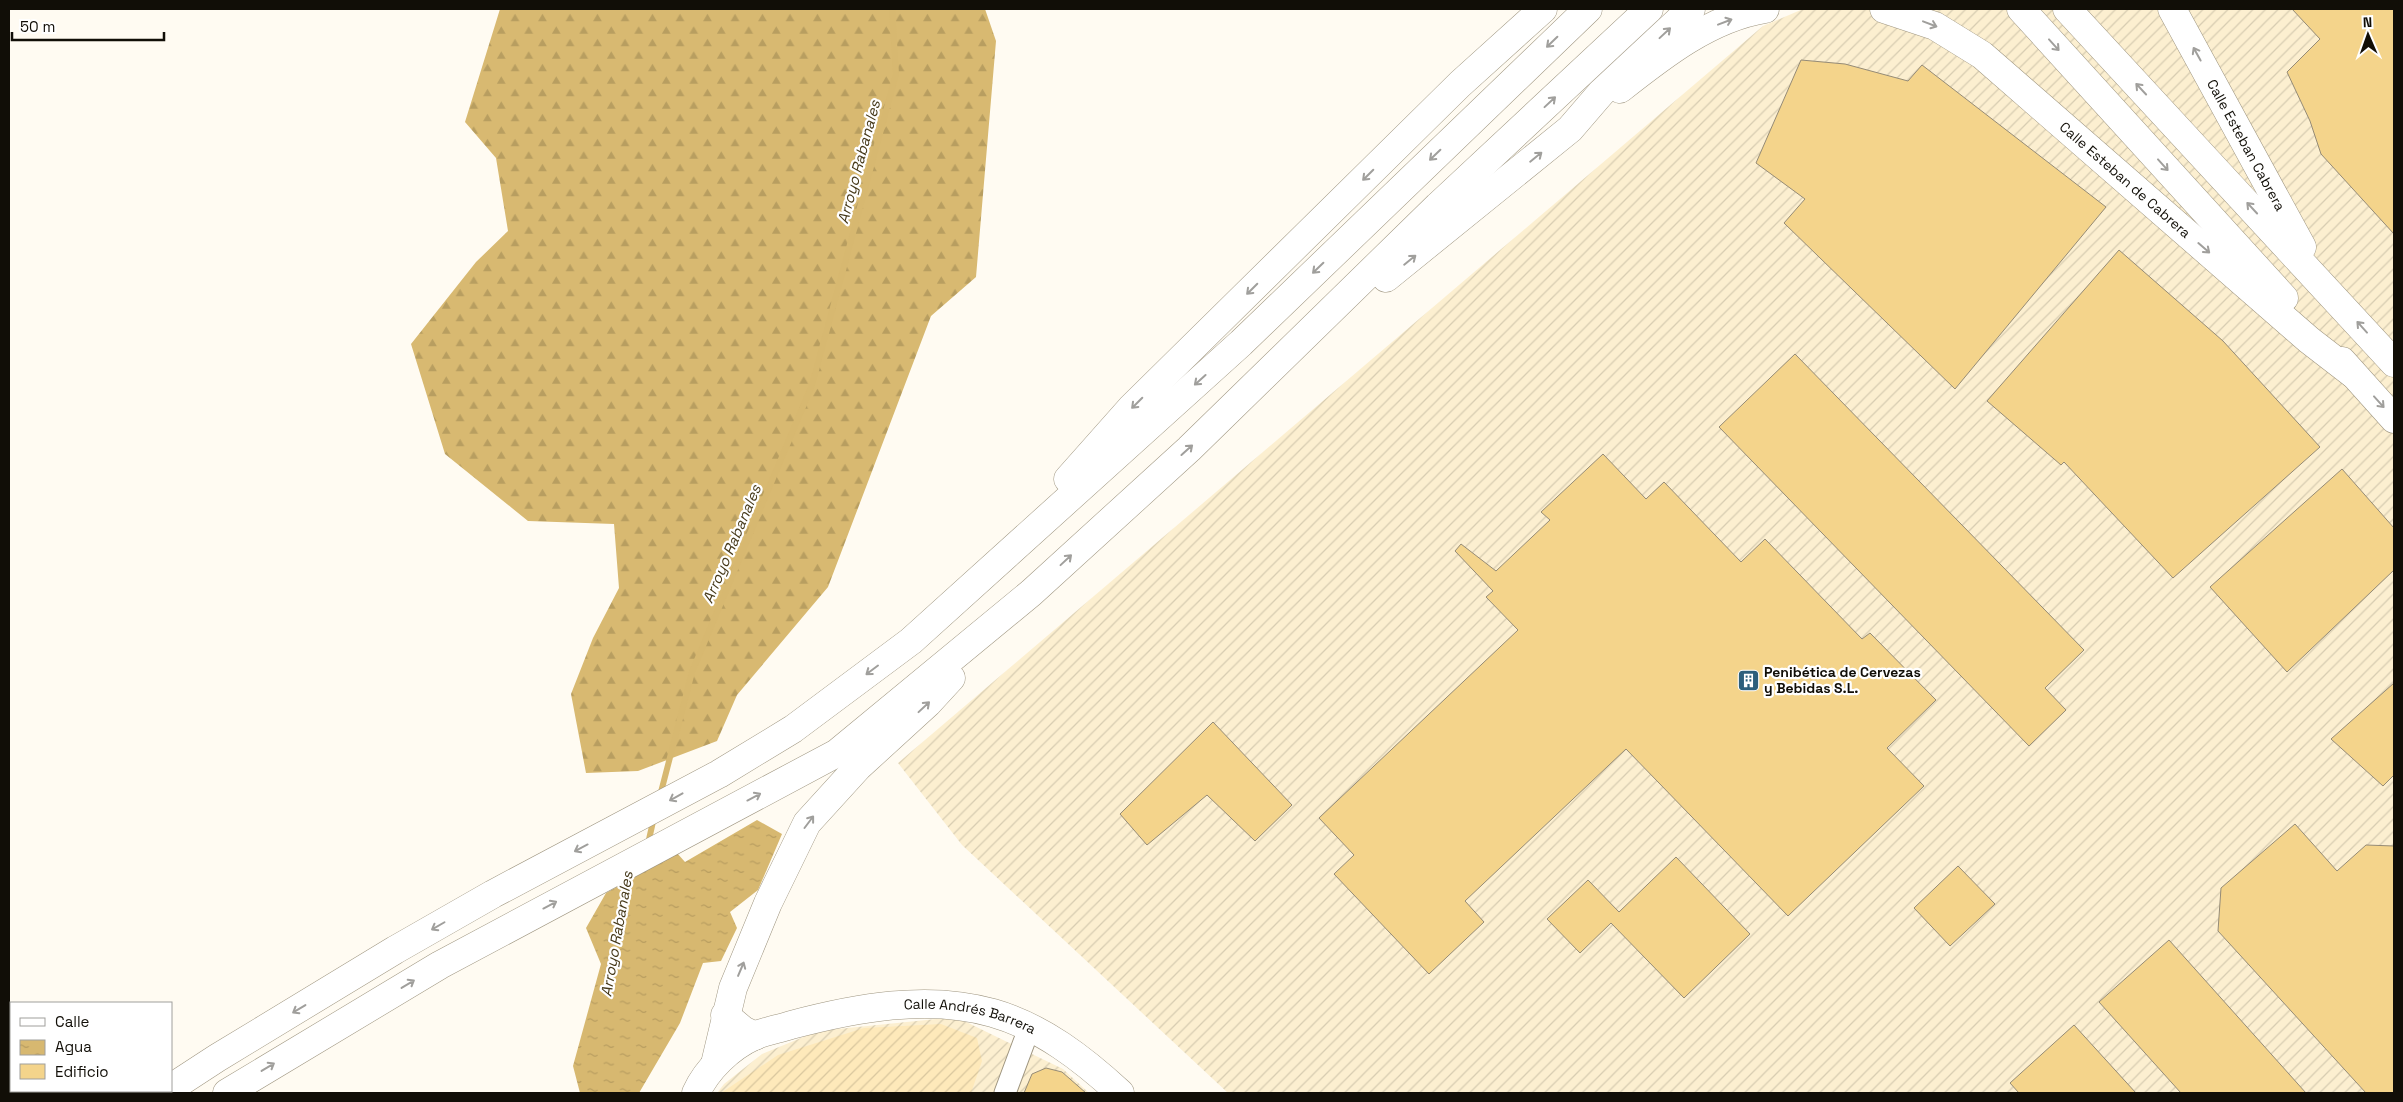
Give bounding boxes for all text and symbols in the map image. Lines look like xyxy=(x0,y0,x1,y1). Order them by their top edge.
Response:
scale bar xyxy=(12,10,165,42)
north arrow xyxy=(2343,10,2393,60)
text: N xyxy=(2363,13,2373,31)
one-way arrow xyxy=(1717,16,1732,25)
text: 50 m xyxy=(20,17,55,36)
one-way arrow xyxy=(1922,20,1937,29)
one-way arrow xyxy=(1659,27,1672,39)
one-way arrow xyxy=(1546,36,1558,48)
one-way arrow xyxy=(2048,38,2060,51)
one-way arrow xyxy=(2191,47,2201,62)
street label: Calle Esteban Cabrera xyxy=(2203,76,2290,214)
one-way arrow xyxy=(2135,82,2147,95)
one-way arrow xyxy=(1544,96,1557,108)
water label: Arroyo Rabanales xyxy=(833,97,884,226)
street label: Calle Esteban de Cabrera xyxy=(2056,118,2195,242)
one-way arrow xyxy=(1429,149,1442,161)
one-way arrow xyxy=(1529,152,1542,163)
one-way arrow xyxy=(2157,159,2169,172)
one-way arrow xyxy=(1362,169,1374,181)
one-way arrow xyxy=(2246,201,2257,214)
one-way arrow xyxy=(2197,243,2210,254)
one-way arrow xyxy=(1403,254,1416,265)
one-way arrow xyxy=(1312,262,1325,274)
one-way arrow xyxy=(1246,283,1259,295)
one-way arrow xyxy=(2356,321,2367,334)
one-way arrow xyxy=(1194,374,1207,385)
one-way arrow xyxy=(2373,395,2384,408)
one-way arrow xyxy=(1130,397,1143,409)
one-way arrow xyxy=(1180,444,1193,456)
water label: Arroyo Rabanales xyxy=(698,481,765,606)
one-way arrow xyxy=(1060,554,1073,566)
place label: Penibética de Cervezas y Bebidas S.L. xyxy=(1764,663,1921,697)
one-way arrow xyxy=(865,665,879,675)
building icon: Penibética de Cervezas y Bebidas S.L. xyxy=(1736,668,1760,692)
one-way arrow xyxy=(917,701,930,713)
one-way arrow xyxy=(747,792,762,802)
one-way arrow xyxy=(669,793,683,803)
one-way arrow xyxy=(804,815,814,829)
one-way arrow xyxy=(574,844,589,853)
water label: Arroyo Rabanales xyxy=(596,869,637,998)
one-way arrow xyxy=(542,900,557,909)
one-way arrow xyxy=(432,921,446,931)
one-way arrow xyxy=(736,962,746,977)
one-way arrow xyxy=(400,978,414,988)
street label: Calle Andrés Barrera xyxy=(903,995,1039,1038)
legend xyxy=(10,1002,172,1092)
one-way arrow xyxy=(292,1005,306,1015)
text: Calle xyxy=(55,1012,90,1031)
text: Agua xyxy=(55,1037,92,1056)
one-way arrow xyxy=(261,1061,275,1071)
text: Edificio xyxy=(55,1062,109,1081)

